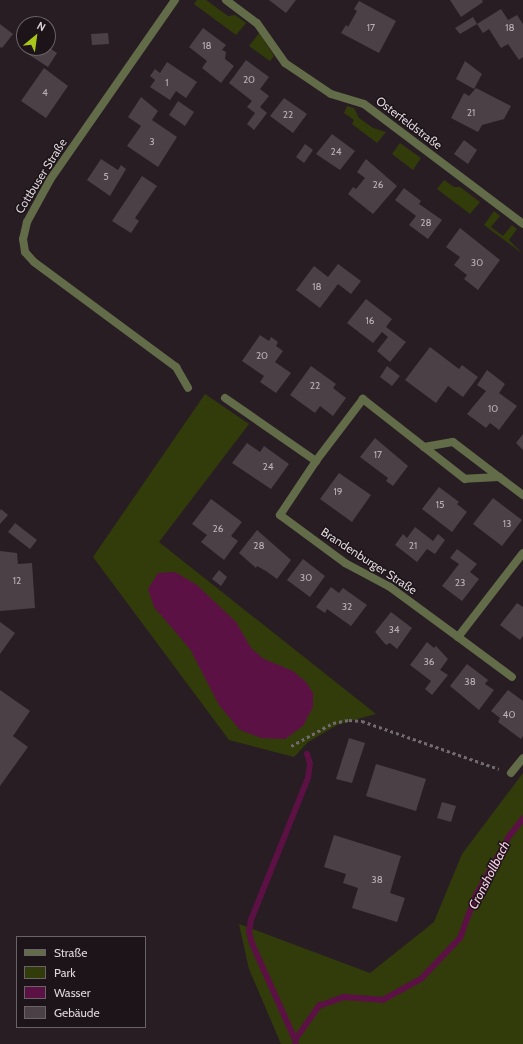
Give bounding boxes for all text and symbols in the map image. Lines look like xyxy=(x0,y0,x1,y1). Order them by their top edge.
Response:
north arrow xyxy=(16,16,56,56)
text: N xyxy=(35,18,48,34)
house number: 17 xyxy=(367,22,375,34)
house number: 18 xyxy=(505,22,515,34)
house number: 18 xyxy=(202,40,212,52)
house number: 20 xyxy=(243,74,255,86)
house number: 1 xyxy=(165,77,169,89)
house number: 4 xyxy=(42,87,48,99)
street label: Osterfeldstraße xyxy=(373,93,445,153)
house number: 21 xyxy=(467,107,475,119)
house number: 22 xyxy=(283,109,293,121)
street label: Cottbuser Straße xyxy=(12,136,70,216)
house number: 3 xyxy=(149,136,155,148)
house number: 24 xyxy=(330,146,342,158)
house number: 5 xyxy=(103,171,109,183)
house number: 26 xyxy=(373,179,383,191)
house number: 28 xyxy=(420,217,432,229)
house number: 30 xyxy=(471,257,483,269)
house number: 18 xyxy=(312,281,322,293)
house number: 16 xyxy=(366,315,374,327)
house number: 20 xyxy=(256,350,268,362)
house number: 22 xyxy=(310,380,320,392)
house number: 10 xyxy=(488,403,498,415)
house number: 17 xyxy=(374,449,382,461)
house number: 24 xyxy=(262,461,274,473)
house number: 19 xyxy=(334,486,342,498)
house number: 15 xyxy=(436,499,444,511)
house number: 13 xyxy=(503,518,511,530)
house number: 26 xyxy=(213,523,223,535)
street label: Brandenburger Straße xyxy=(318,525,420,597)
house number: 28 xyxy=(253,540,265,552)
house number: 21 xyxy=(409,540,417,552)
house number: 30 xyxy=(300,572,312,584)
house number: 12 xyxy=(13,575,21,587)
house number: 23 xyxy=(455,577,465,589)
house number: 32 xyxy=(342,601,352,613)
house number: 34 xyxy=(388,624,400,636)
house number: 36 xyxy=(423,656,435,668)
house number: 38 xyxy=(464,676,476,688)
house number: 40 xyxy=(503,709,515,721)
water label: Cronshollbach xyxy=(465,838,513,912)
house number: 38 xyxy=(371,874,383,886)
legend xyxy=(16,936,146,1028)
text: Straße xyxy=(54,945,87,960)
text: Park xyxy=(54,965,76,980)
text: Wasser xyxy=(54,985,91,1000)
text: Gebäude xyxy=(54,1005,100,1020)

